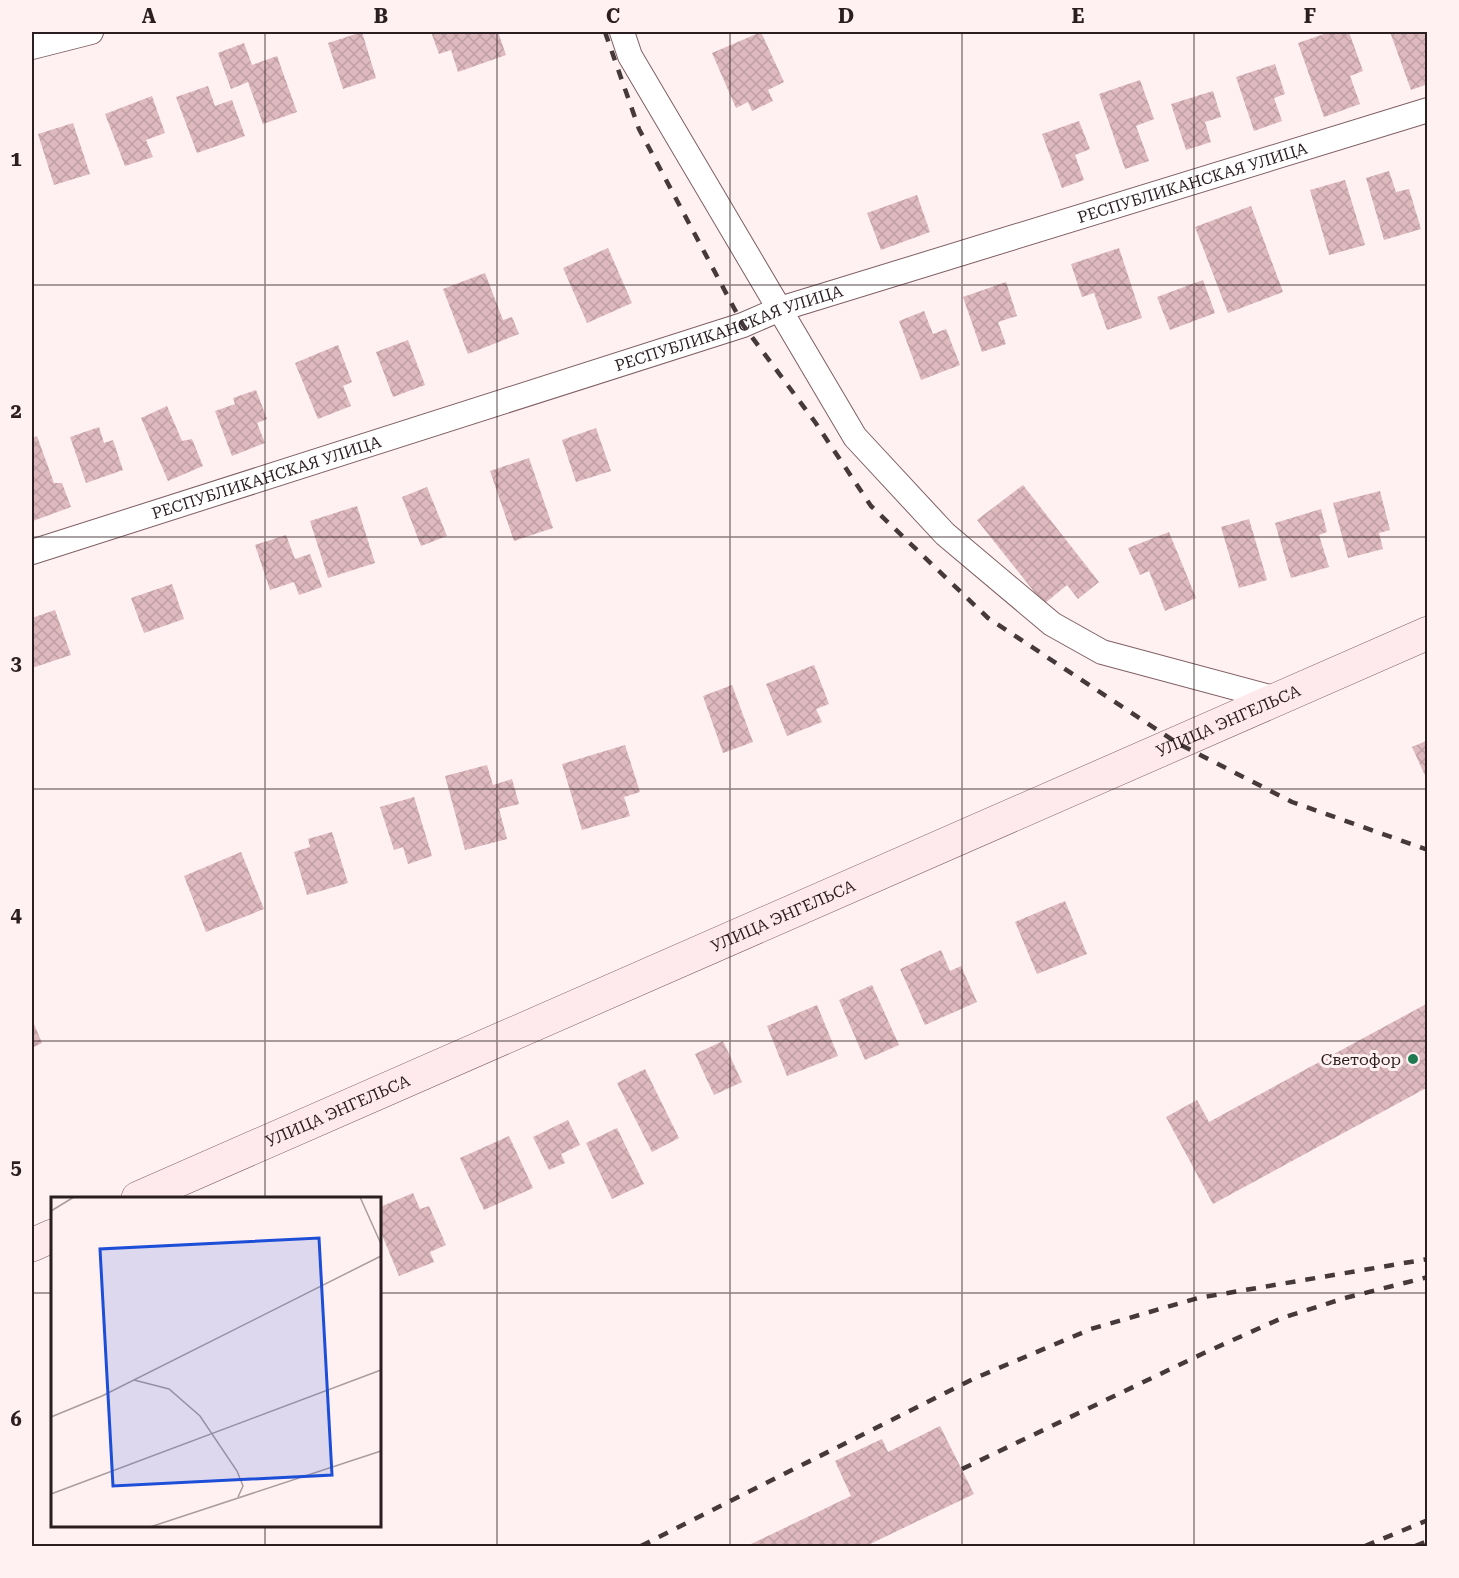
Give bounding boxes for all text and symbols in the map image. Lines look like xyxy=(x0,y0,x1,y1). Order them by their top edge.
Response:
text: A xyxy=(142,4,157,28)
text: B xyxy=(374,4,388,28)
text: C xyxy=(606,4,620,28)
text: D xyxy=(838,4,854,28)
text: E xyxy=(1072,4,1085,28)
text: F xyxy=(1304,4,1316,28)
street label: РЕСПУБЛИКАНСКАЯ УЛИЦА xyxy=(1075,138,1310,227)
text: 1 xyxy=(10,147,22,171)
street label: РЕСПУБЛИКАНСКАЯ УЛИЦА xyxy=(612,281,846,375)
text: 2 xyxy=(10,399,22,423)
street label: РЕСПУБЛИКАНСКАЯ УЛИЦА xyxy=(149,431,384,523)
text: 3 xyxy=(10,651,22,675)
street label: УЛИЦА ЭНГЕЛЬСА xyxy=(1153,680,1304,760)
street label: УЛИЦА ЭНГЕЛЬСА xyxy=(708,875,859,955)
text: 4 xyxy=(10,903,22,927)
place label: Светофор xyxy=(1321,1050,1401,1069)
marker: Светофор xyxy=(1406,1052,1420,1066)
street label: УЛИЦА ЭНГЕЛЬСА xyxy=(263,1070,413,1150)
text: 5 xyxy=(10,1155,22,1179)
inset map xyxy=(51,1197,381,1527)
text: 6 xyxy=(10,1407,22,1431)

